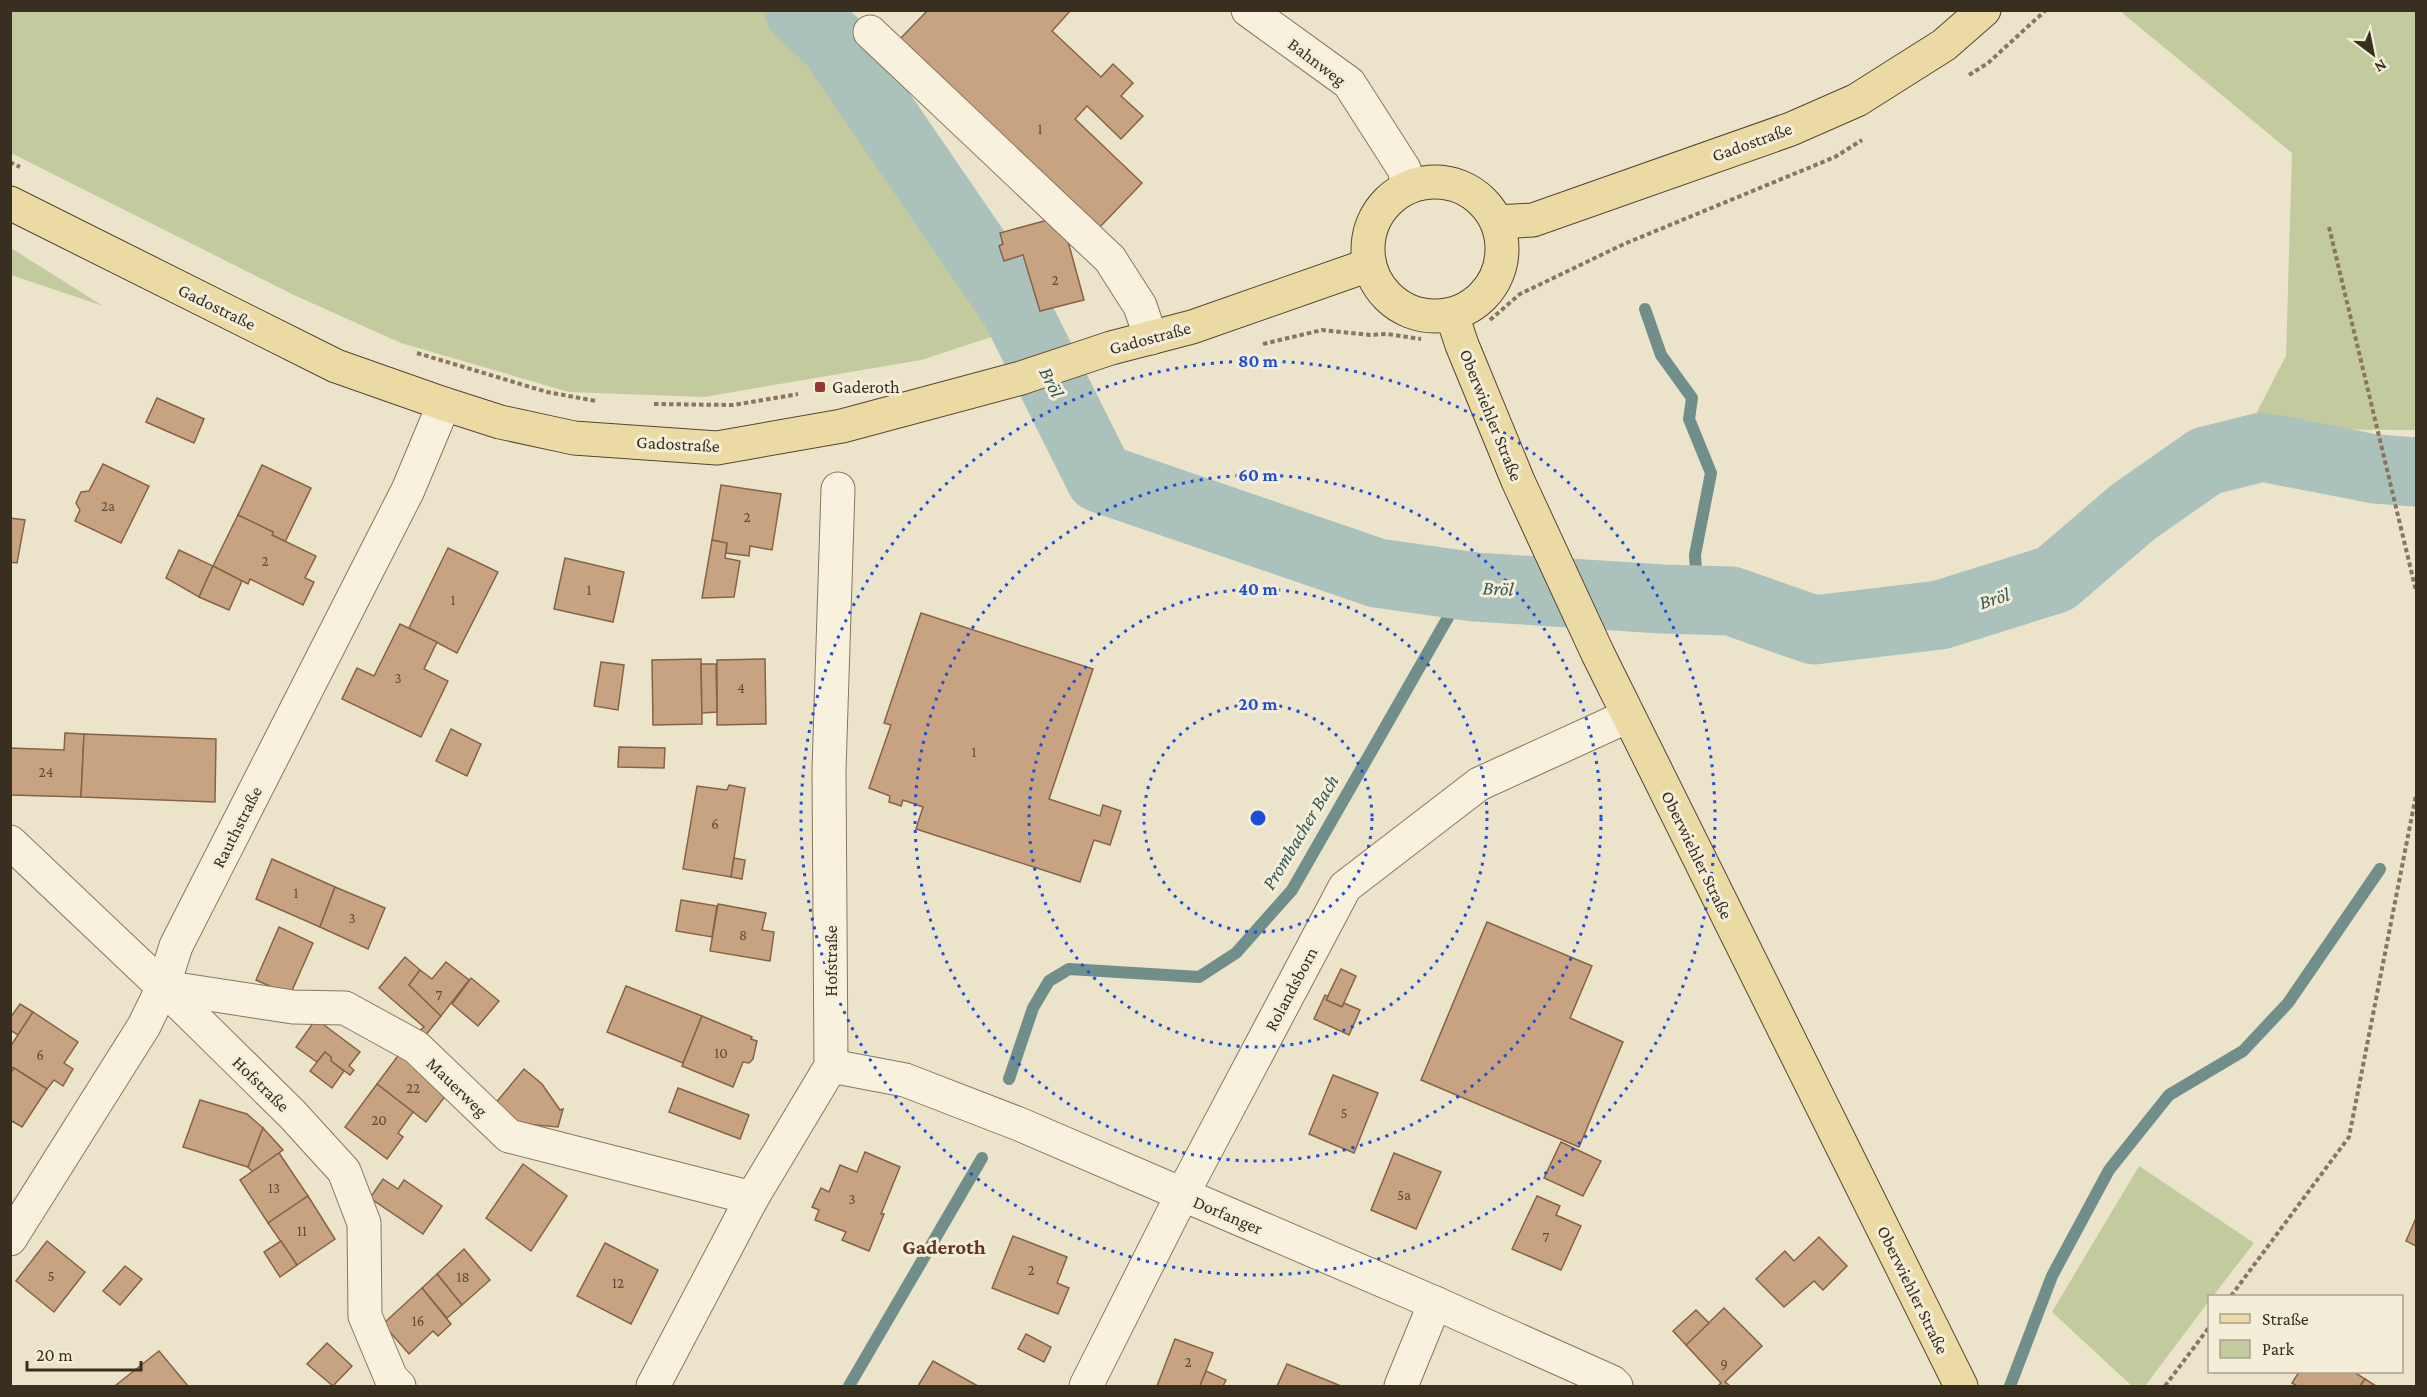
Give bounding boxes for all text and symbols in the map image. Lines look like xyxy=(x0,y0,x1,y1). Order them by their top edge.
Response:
north arrow xyxy=(2343,24,2403,84)
street label: Bahnweg xyxy=(1284,34,1350,90)
text: N xyxy=(2371,56,2390,76)
street label: Gadostraße xyxy=(1709,118,1795,166)
house number: 1 xyxy=(1038,121,1043,137)
house number: 2 xyxy=(1051,272,1059,288)
street label: Gadostraße xyxy=(175,280,259,334)
street label: Gadostraße xyxy=(1107,318,1193,358)
street label: Oberwiehler Straße xyxy=(1455,346,1527,484)
text: 80 m xyxy=(1238,351,1279,371)
water label: Bröl xyxy=(1035,363,1069,402)
place label: Gaderoth xyxy=(832,377,900,397)
marker: Gaderoth xyxy=(813,380,827,394)
street label: Gadostraße xyxy=(636,432,720,456)
text: 60 m xyxy=(1238,465,1278,485)
house number: 2a xyxy=(101,498,115,514)
house number: 2 xyxy=(743,509,751,525)
house number: 2 xyxy=(261,553,269,569)
water label: Bröl xyxy=(1482,576,1515,600)
text: 40 m xyxy=(1238,579,1278,599)
house number: 1 xyxy=(587,582,592,598)
water label: Bröl xyxy=(1976,582,2013,613)
house number: 1 xyxy=(451,592,456,608)
house number: 3 xyxy=(394,670,402,686)
house number: 4 xyxy=(737,680,745,696)
text: 20 m xyxy=(1239,694,1278,714)
house number: 1 xyxy=(972,744,977,760)
house number: 24 xyxy=(39,764,53,780)
water label: Prombacher Bach xyxy=(1257,771,1343,893)
street label: Rauthstraße xyxy=(208,783,266,871)
street label: Oberwiehler Straße xyxy=(1657,788,1737,923)
centre of rings xyxy=(1248,808,1268,828)
house number: 6 xyxy=(711,816,719,832)
house number: 1 xyxy=(294,885,299,901)
house number: 3 xyxy=(348,910,356,926)
street label: Hofstraße xyxy=(821,925,841,997)
house number: 8 xyxy=(739,927,747,943)
street label: Rolandsborn xyxy=(1261,943,1322,1034)
house number: 7 xyxy=(436,987,443,1003)
house number: 10 xyxy=(714,1045,728,1061)
house number: 6 xyxy=(36,1047,44,1063)
street label: Hofstraße xyxy=(228,1052,294,1116)
street label: Mauerweg xyxy=(422,1053,492,1121)
house number: 22 xyxy=(406,1080,420,1096)
house number: 5 xyxy=(1340,1105,1348,1121)
house number: 20 xyxy=(371,1112,387,1128)
house number: 13 xyxy=(268,1180,280,1196)
house number: 5a xyxy=(1397,1187,1411,1203)
house number: 3 xyxy=(848,1191,856,1207)
street label: Dorfanger xyxy=(1190,1191,1266,1239)
house number: 11 xyxy=(297,1223,307,1239)
street label: Oberwiehler Straße xyxy=(1873,1223,1953,1358)
house number: 7 xyxy=(1543,1229,1550,1245)
district label: Gaderoth xyxy=(902,1235,986,1259)
house number: 2 xyxy=(1027,1262,1035,1278)
house number: 5 xyxy=(47,1268,55,1284)
house number: 18 xyxy=(456,1269,470,1285)
house number: 12 xyxy=(612,1275,624,1291)
legend xyxy=(2208,1295,2403,1373)
text: Straße xyxy=(2262,1309,2309,1329)
house number: 16 xyxy=(412,1313,424,1329)
scale bar xyxy=(27,1334,141,1372)
text: Park xyxy=(2262,1339,2294,1359)
text: 20 m xyxy=(36,1345,73,1365)
house number: 2 xyxy=(1184,1354,1192,1370)
house number: 9 xyxy=(1720,1356,1728,1372)

